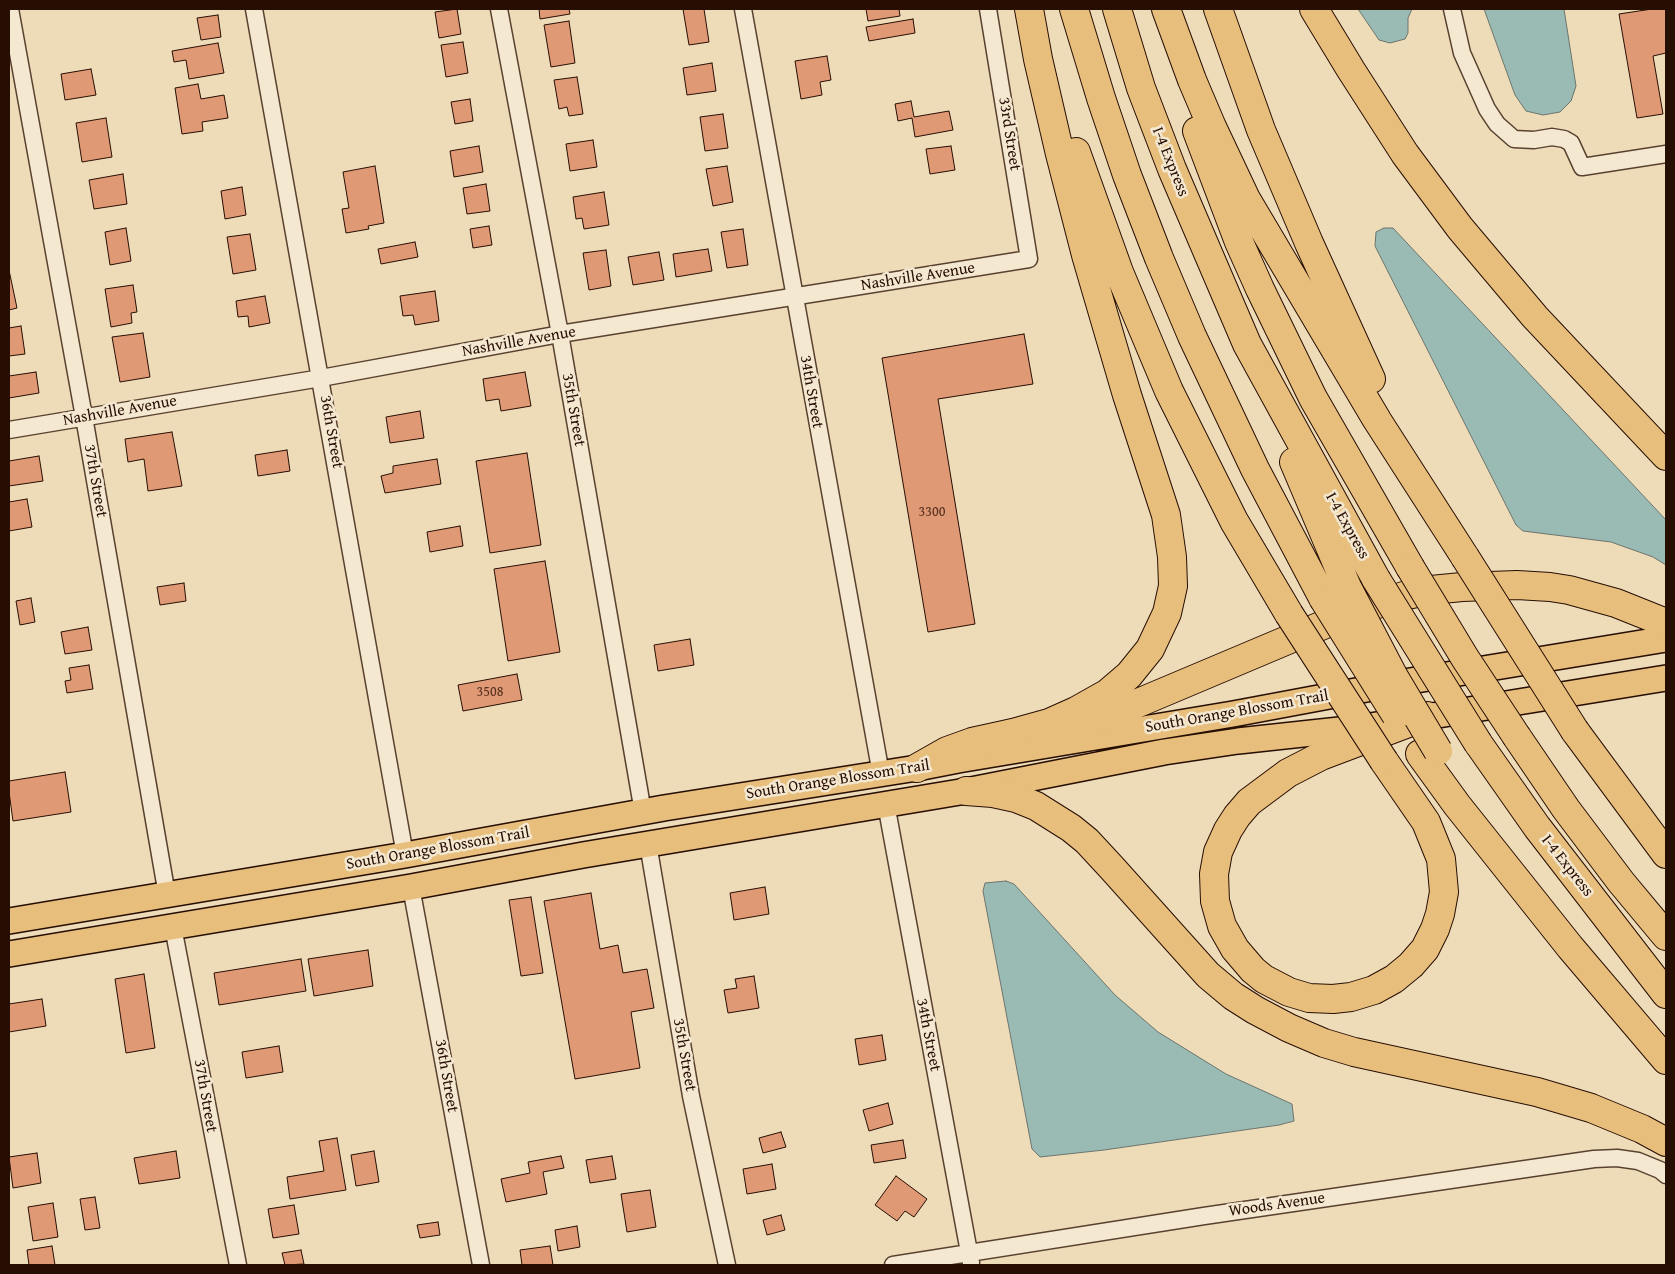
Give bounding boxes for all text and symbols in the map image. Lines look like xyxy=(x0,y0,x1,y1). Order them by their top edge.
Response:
street label: 33rd Street xyxy=(994,96,1024,172)
street label: I-4 Express xyxy=(1147,125,1193,199)
street label: Nashville Avenue xyxy=(860,259,976,295)
street label: Nashville Avenue xyxy=(461,323,577,361)
street label: 34th Street xyxy=(795,354,827,430)
street label: 35th Street xyxy=(557,372,589,448)
street label: Nashville Avenue xyxy=(62,392,178,430)
street label: 36th Street xyxy=(315,394,347,470)
street label: 37th Street xyxy=(79,443,111,519)
street label: I-4 Express xyxy=(1321,489,1373,563)
house number: 3300 xyxy=(919,504,945,520)
house number: 3508 xyxy=(477,684,503,700)
street label: South Orange Blossom Trail xyxy=(1144,686,1330,738)
street label: South Orange Blossom Trail xyxy=(745,756,931,804)
street label: South Orange Blossom Trail xyxy=(345,823,531,875)
street label: I-4 Express xyxy=(1537,831,1597,901)
street label: 34th Street xyxy=(912,997,944,1073)
street label: 35th Street xyxy=(668,1017,700,1093)
street label: 36th Street xyxy=(430,1038,462,1114)
street label: 37th Street xyxy=(189,1058,221,1134)
street label: Woods Avenue xyxy=(1228,1189,1326,1221)

